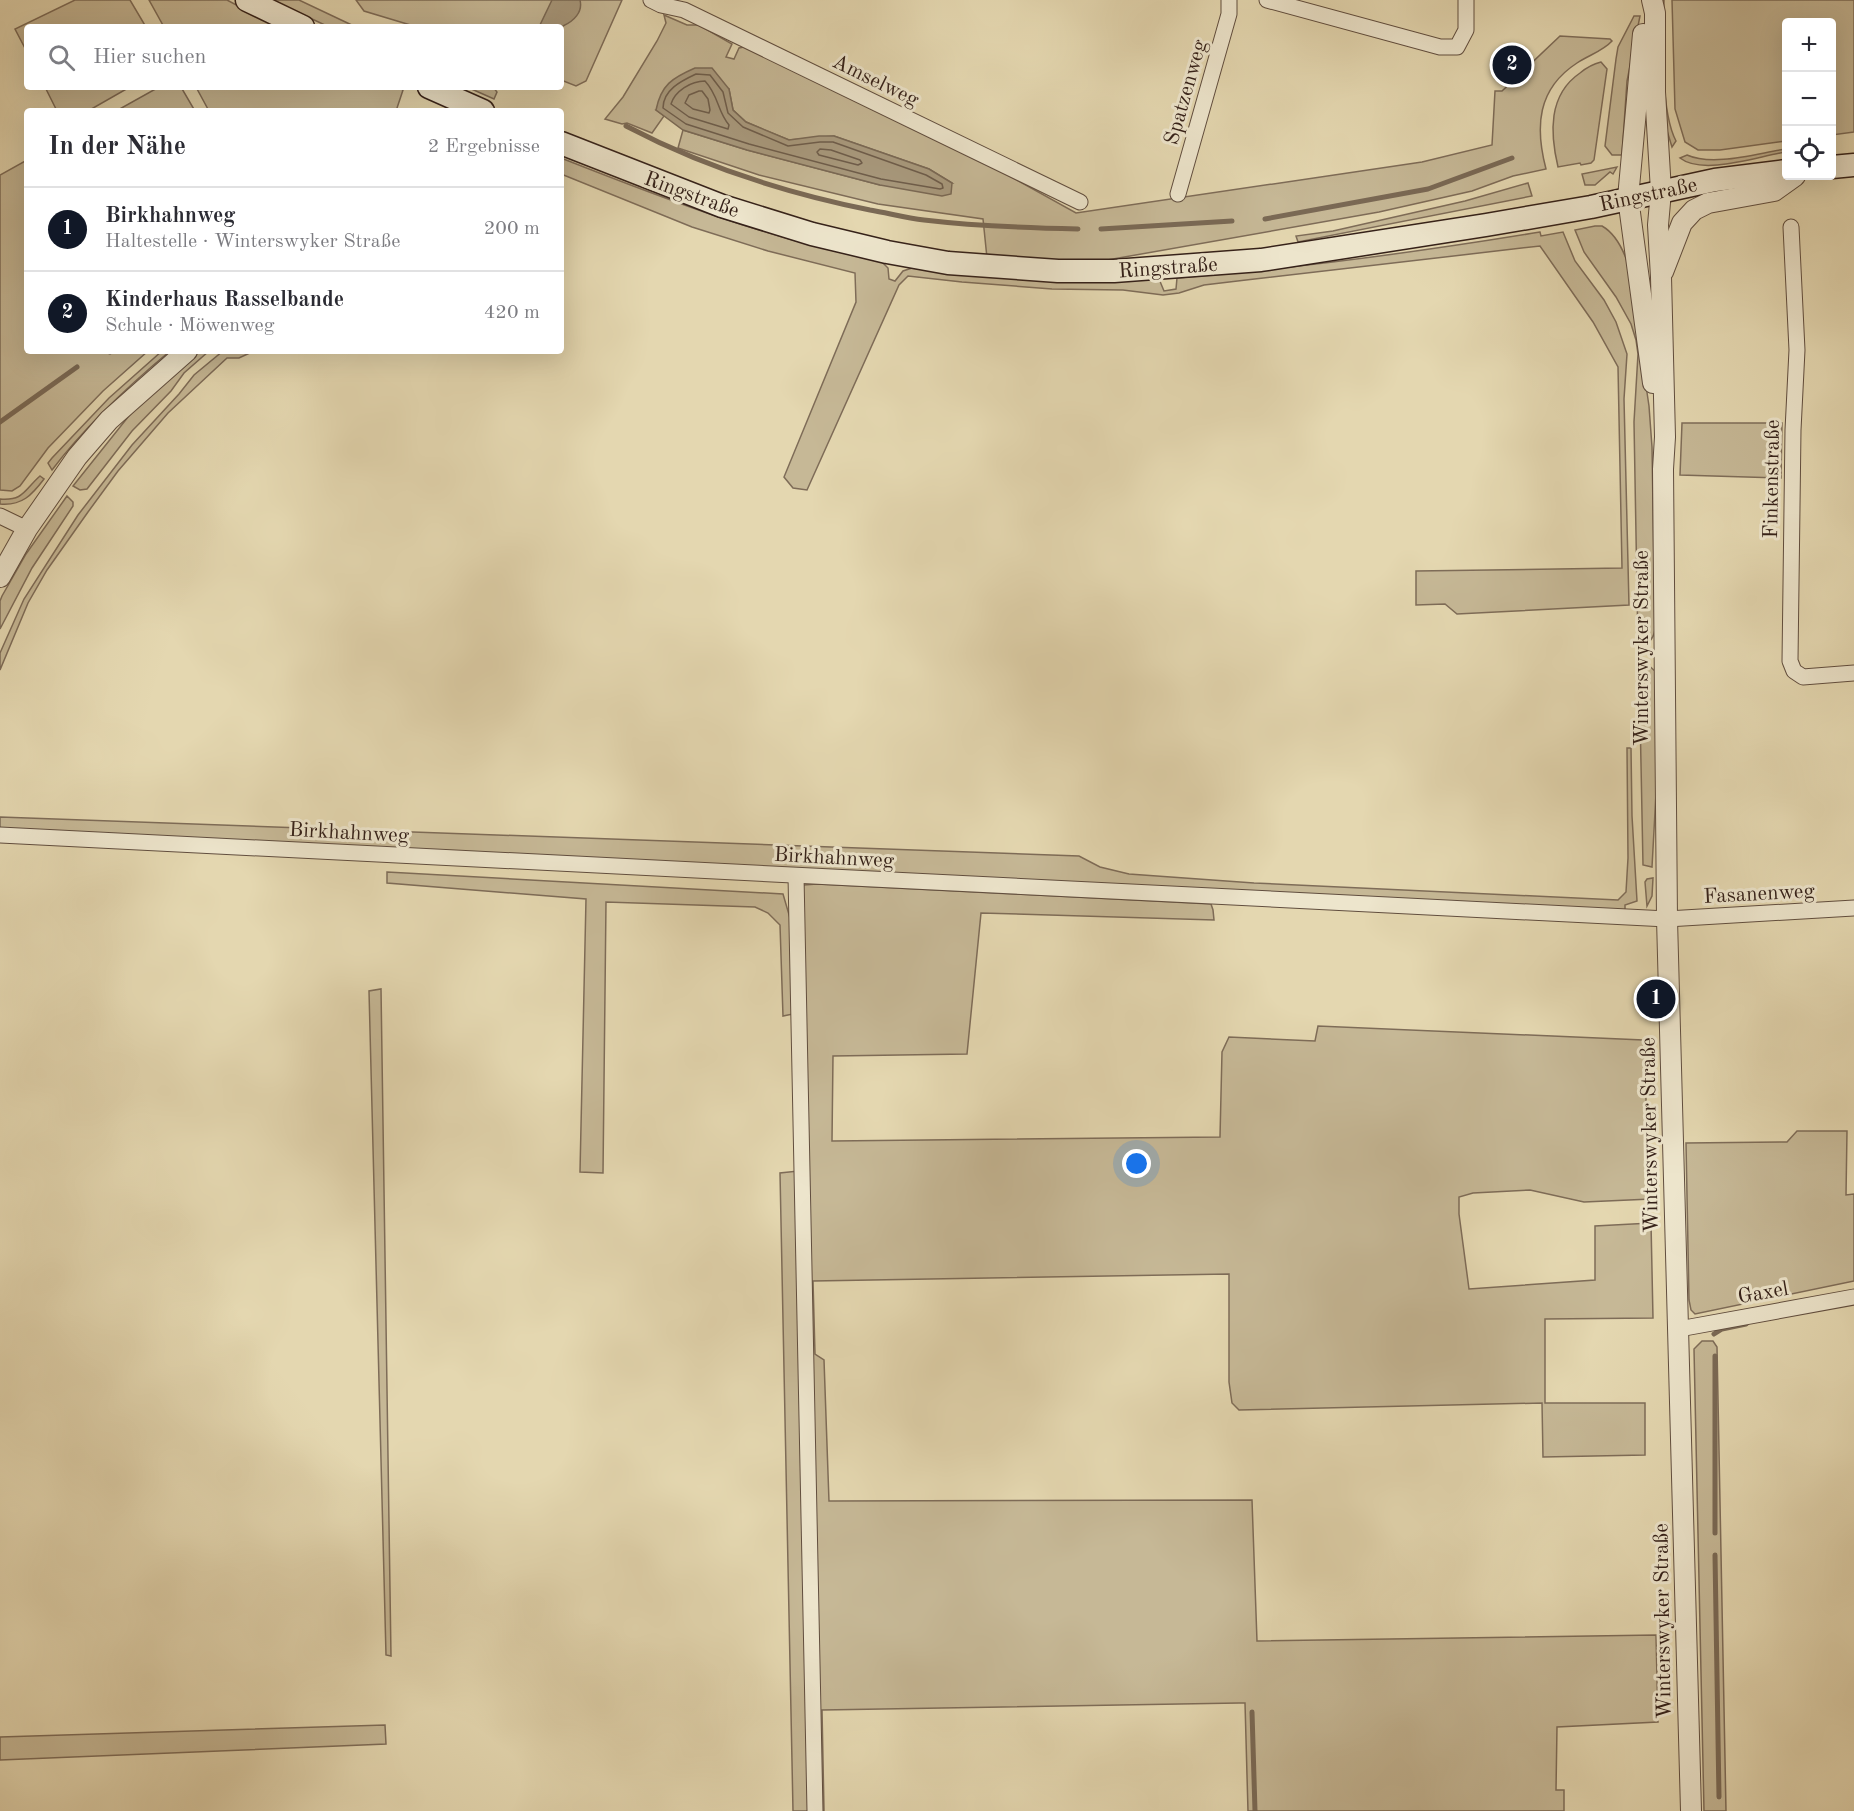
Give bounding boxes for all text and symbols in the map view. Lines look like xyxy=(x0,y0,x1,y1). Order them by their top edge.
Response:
map controls xyxy=(1782,18,1836,180)
button: + xyxy=(1782,18,1836,72)
search box xyxy=(24,24,564,90)
street label: Spatzenweg xyxy=(1161,37,1212,147)
icon: search xyxy=(45,41,78,74)
pin: 2 xyxy=(1492,42,1532,88)
text: Hier suchen xyxy=(93,46,206,68)
street label: Amselweg xyxy=(829,51,923,112)
button: − xyxy=(1782,72,1836,126)
button: locate xyxy=(1782,126,1836,180)
text: In der Nähe xyxy=(48,134,186,160)
text: 2 Ergebnisse xyxy=(428,137,540,157)
street label: Ringstraße xyxy=(641,169,742,222)
street label: Ringstraße xyxy=(1597,175,1699,216)
text: Birkhahnweg xyxy=(105,205,235,227)
text: 1 xyxy=(62,219,73,239)
text: 200 m xyxy=(484,219,540,239)
text: Haltestelle · Winterswyker Straße xyxy=(105,232,400,252)
street label: Ringstraße xyxy=(1118,255,1218,282)
text: Kinderhaus Rasselbande xyxy=(105,289,344,311)
text: 2 xyxy=(62,303,73,323)
text: 420 m xyxy=(484,303,540,323)
text: Schule · Möwenweg xyxy=(105,316,275,336)
street label: Finkenstraße xyxy=(1761,419,1784,539)
street label: Winterswyker Straße xyxy=(1632,550,1653,746)
street label: Birkhahnweg xyxy=(288,820,410,847)
street label: Birkhahnweg xyxy=(773,845,895,872)
street label: Fasanenweg xyxy=(1703,881,1816,908)
pin: 1 xyxy=(1636,976,1676,1022)
street label: Winterswyker Straße xyxy=(1638,1037,1663,1233)
your location xyxy=(1122,1149,1151,1178)
street label: Gaxel xyxy=(1736,1279,1791,1308)
street label: Winterswyker Straße xyxy=(1651,1523,1676,1719)

